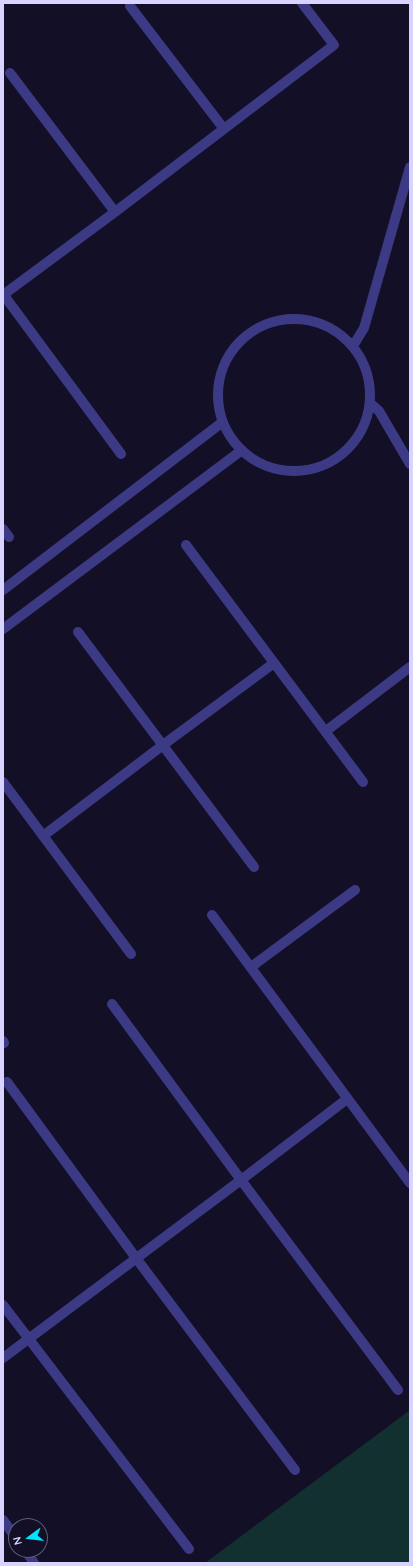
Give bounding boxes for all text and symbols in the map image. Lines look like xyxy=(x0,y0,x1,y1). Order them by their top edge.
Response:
north arrow xyxy=(8,1518,48,1558)
text: N xyxy=(10,1535,25,1547)

